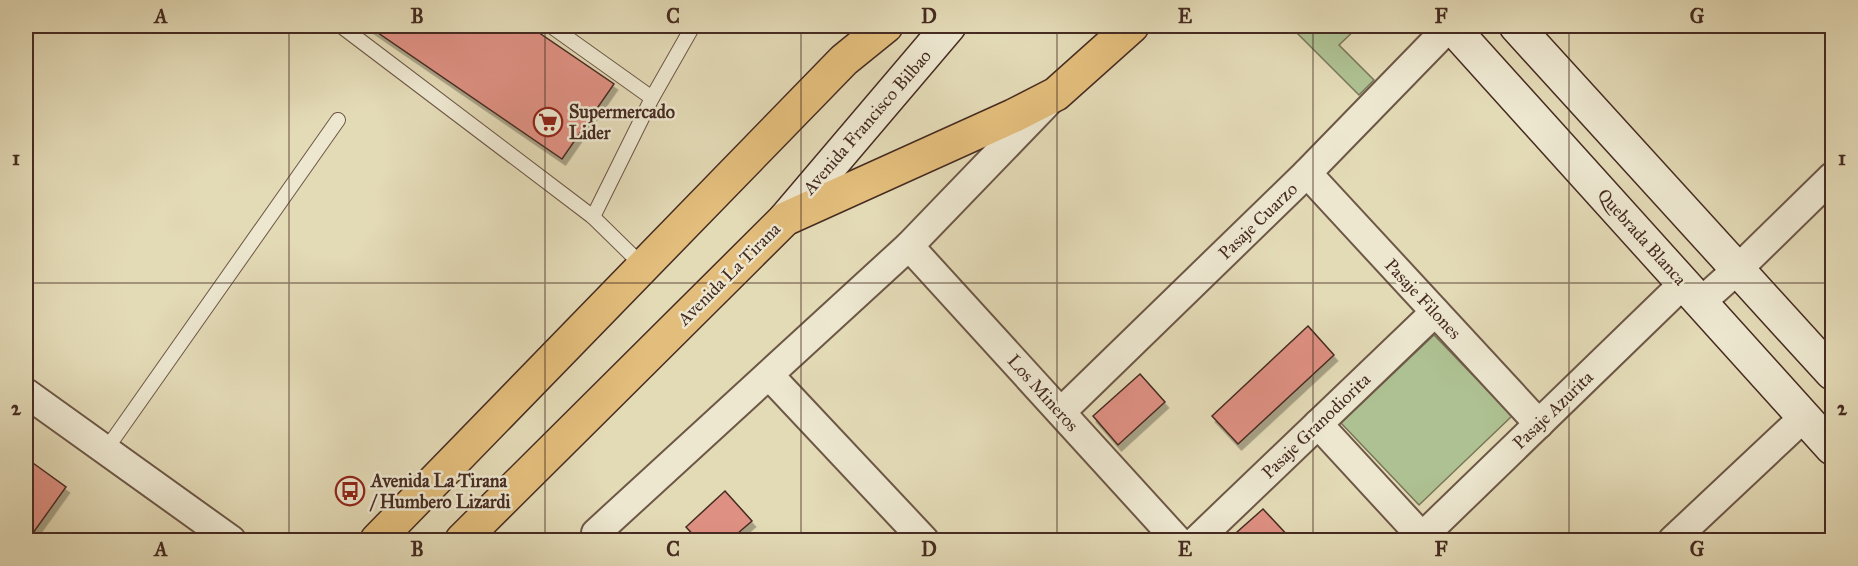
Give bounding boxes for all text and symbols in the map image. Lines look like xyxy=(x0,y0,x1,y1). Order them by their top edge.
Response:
text: A xyxy=(152,4,168,28)
text: B xyxy=(410,4,424,28)
text: C xyxy=(666,4,680,28)
text: D xyxy=(921,4,937,28)
text: E xyxy=(1178,4,1193,28)
text: F xyxy=(1434,4,1448,28)
text: G xyxy=(1690,4,1705,28)
street label: Avenida Francisco Bilbao xyxy=(797,45,936,200)
place label: Supermercado Lider xyxy=(569,101,675,144)
supermarket icon: Supermercado Lider xyxy=(532,106,564,138)
text: 1 xyxy=(12,146,20,170)
text: 1 xyxy=(1838,146,1846,170)
street label: Pasaje Cuarzo xyxy=(1214,178,1302,264)
street label: Quebrada Blanca xyxy=(1593,184,1691,290)
street label: Avenida La Tirana xyxy=(672,218,785,331)
street label: Pasaje Filones xyxy=(1380,254,1466,344)
street label: Los Mineros xyxy=(1003,350,1083,436)
street label: Pasaje Azurita xyxy=(1508,366,1598,454)
street label: Pasaje Granodiorita xyxy=(1257,368,1375,483)
text: 2 xyxy=(11,396,22,420)
text: 2 xyxy=(1837,396,1848,420)
place label: Avenida La Tirana / Humbero Lizardi xyxy=(369,470,512,513)
bus stop icon: Avenida La Tirana / Humbero Lizardi xyxy=(334,475,366,507)
text: A xyxy=(152,537,168,561)
text: B xyxy=(410,537,424,561)
text: C xyxy=(666,537,680,561)
text: D xyxy=(921,537,937,561)
text: E xyxy=(1178,537,1193,561)
text: F xyxy=(1434,537,1448,561)
text: G xyxy=(1690,537,1705,561)

